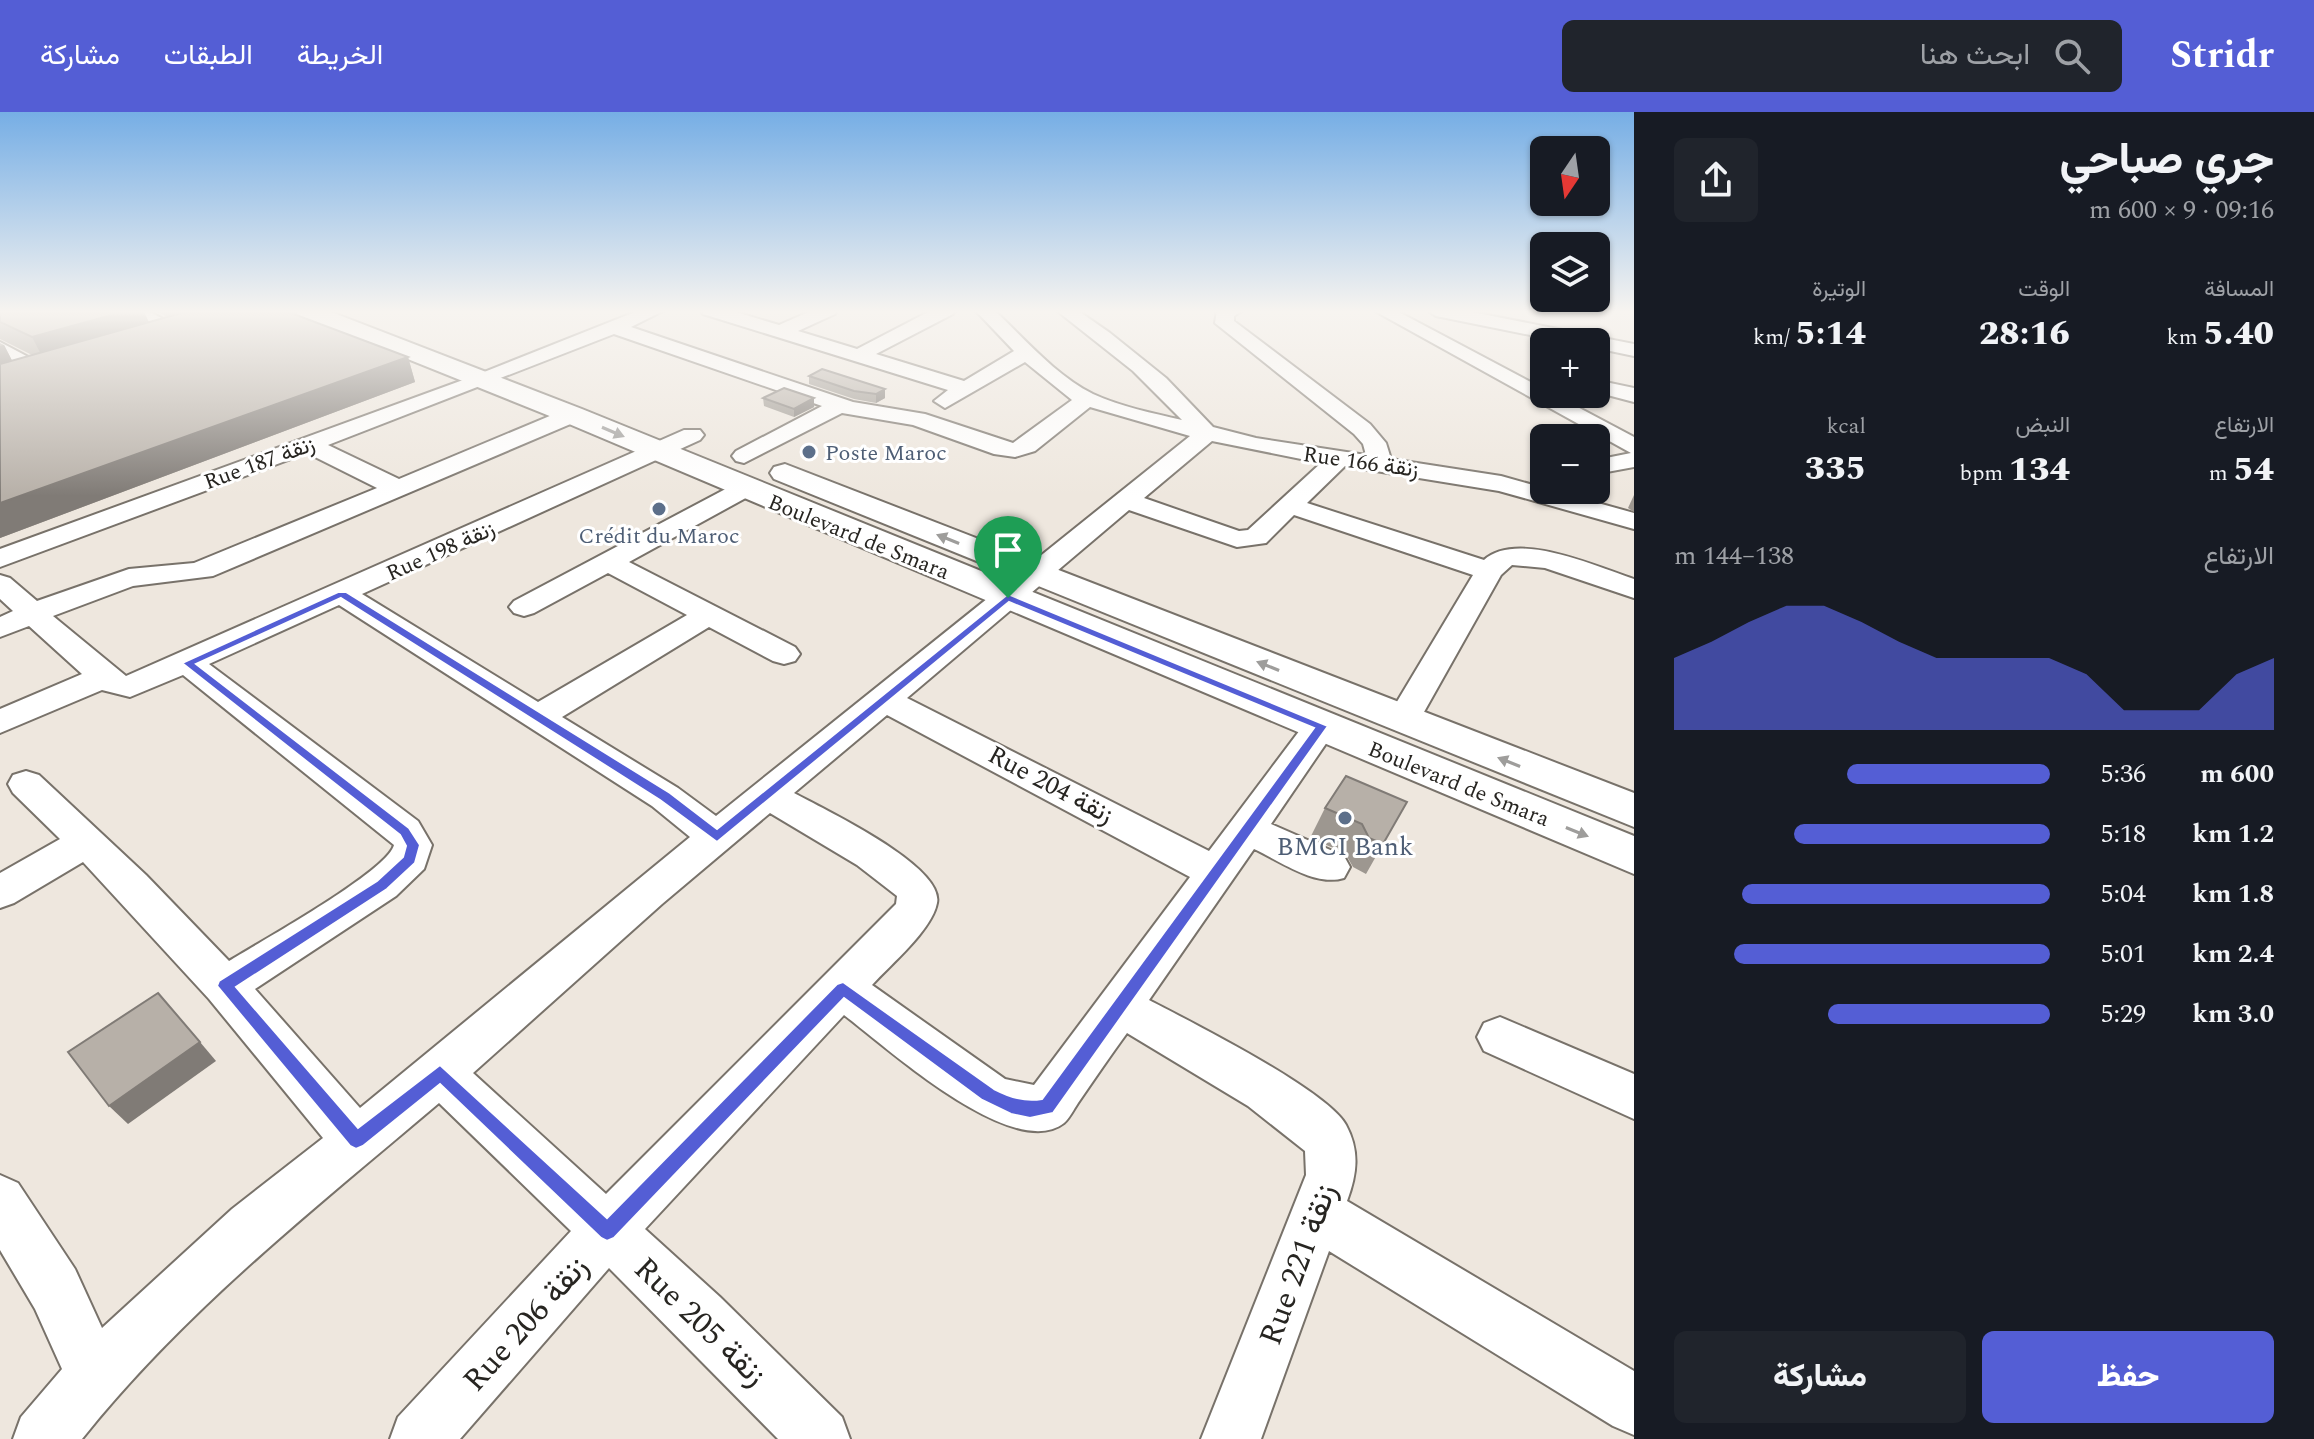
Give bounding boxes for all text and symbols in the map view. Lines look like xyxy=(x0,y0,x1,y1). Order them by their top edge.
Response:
search box xyxy=(1562,20,2122,92)
text: Stridr xyxy=(2170,27,2274,85)
text: ابحث هنا xyxy=(1920,32,2030,78)
text: مشاركة xyxy=(40,34,120,77)
text: الطبقات xyxy=(164,34,253,77)
text: الخريطة xyxy=(297,34,383,77)
icon: search xyxy=(2050,34,2094,78)
text: جري صباحي xyxy=(2060,126,2274,193)
north arrow xyxy=(1530,136,1610,216)
map controls xyxy=(1530,136,1610,504)
button: share xyxy=(1674,138,1758,222)
text: 09:16 · 9 × 600 m xyxy=(2089,190,2274,230)
button: layers xyxy=(1530,232,1610,312)
text: الوتيرة xyxy=(1812,273,1866,306)
text: الوقت xyxy=(2018,273,2070,306)
text: المسافة xyxy=(2204,273,2274,306)
text: 5:14 xyxy=(1795,308,1866,360)
text: 28:16 xyxy=(1979,308,2070,360)
text: 5.40 xyxy=(2203,308,2274,360)
text: /km xyxy=(1753,321,1795,354)
text: km xyxy=(2167,321,2203,354)
button: + xyxy=(1530,328,1610,408)
text: النبض xyxy=(2016,409,2070,442)
text: الارتفاع xyxy=(2214,409,2274,442)
text: kcal xyxy=(1827,410,1866,443)
button: − xyxy=(1530,424,1610,504)
one-way arrow xyxy=(601,426,625,439)
street label: Rue 187 زنقة xyxy=(199,428,320,499)
place label: Poste Maroc xyxy=(825,437,947,470)
street label: Rue 166 زنقة xyxy=(1301,438,1421,487)
marker: Poste Maroc xyxy=(800,443,818,461)
text: 335 xyxy=(1805,443,1866,495)
text: 134 xyxy=(2009,444,2070,496)
text: 54 xyxy=(2233,444,2274,496)
text: bpm xyxy=(1960,457,2009,490)
text: m xyxy=(2209,457,2233,490)
street label: Boulevard de Smara xyxy=(763,486,954,589)
marker: Crédit du Maroc xyxy=(650,500,668,518)
street label: Rue 198 زنقة xyxy=(381,513,500,590)
pin xyxy=(974,516,1042,598)
place label: Crédit du Maroc xyxy=(578,520,740,553)
icon: arrive xyxy=(986,528,1030,572)
one-way arrow xyxy=(936,532,960,545)
text: 138–144 m xyxy=(1674,536,1794,576)
text: الارتفاع xyxy=(2203,536,2274,576)
one-way arrow xyxy=(1256,659,1280,672)
street label: Boulevard de Smara xyxy=(1363,733,1554,836)
street label: Rue 204 زنقة xyxy=(981,735,1121,835)
text: 5:36 xyxy=(2100,754,2146,794)
text: 600 m xyxy=(2200,754,2274,794)
one-way arrow xyxy=(1497,755,1521,768)
marker: BMCI Bank xyxy=(1336,809,1354,827)
text: 5:18 xyxy=(2100,814,2146,854)
text: 1.2 km xyxy=(2192,814,2274,854)
one-way arrow xyxy=(1565,826,1589,839)
place label: BMCI Bank xyxy=(1277,827,1413,867)
text: 5:04 xyxy=(2100,874,2146,914)
text: 1.8 km xyxy=(2192,874,2274,914)
text: 5:01 xyxy=(2100,934,2146,974)
text: 2.4 km xyxy=(2192,934,2274,974)
text: 5:29 xyxy=(2100,994,2146,1034)
text: 3.0 km xyxy=(2192,994,2274,1034)
street label: Rue 221 زنقة xyxy=(1246,1177,1350,1352)
street label: Rue 206 زنقة xyxy=(451,1245,601,1403)
street label: Rue 205 زنقة xyxy=(622,1246,778,1398)
button: مشاركة xyxy=(1674,1331,1966,1423)
button: حفظ xyxy=(1982,1331,2274,1423)

